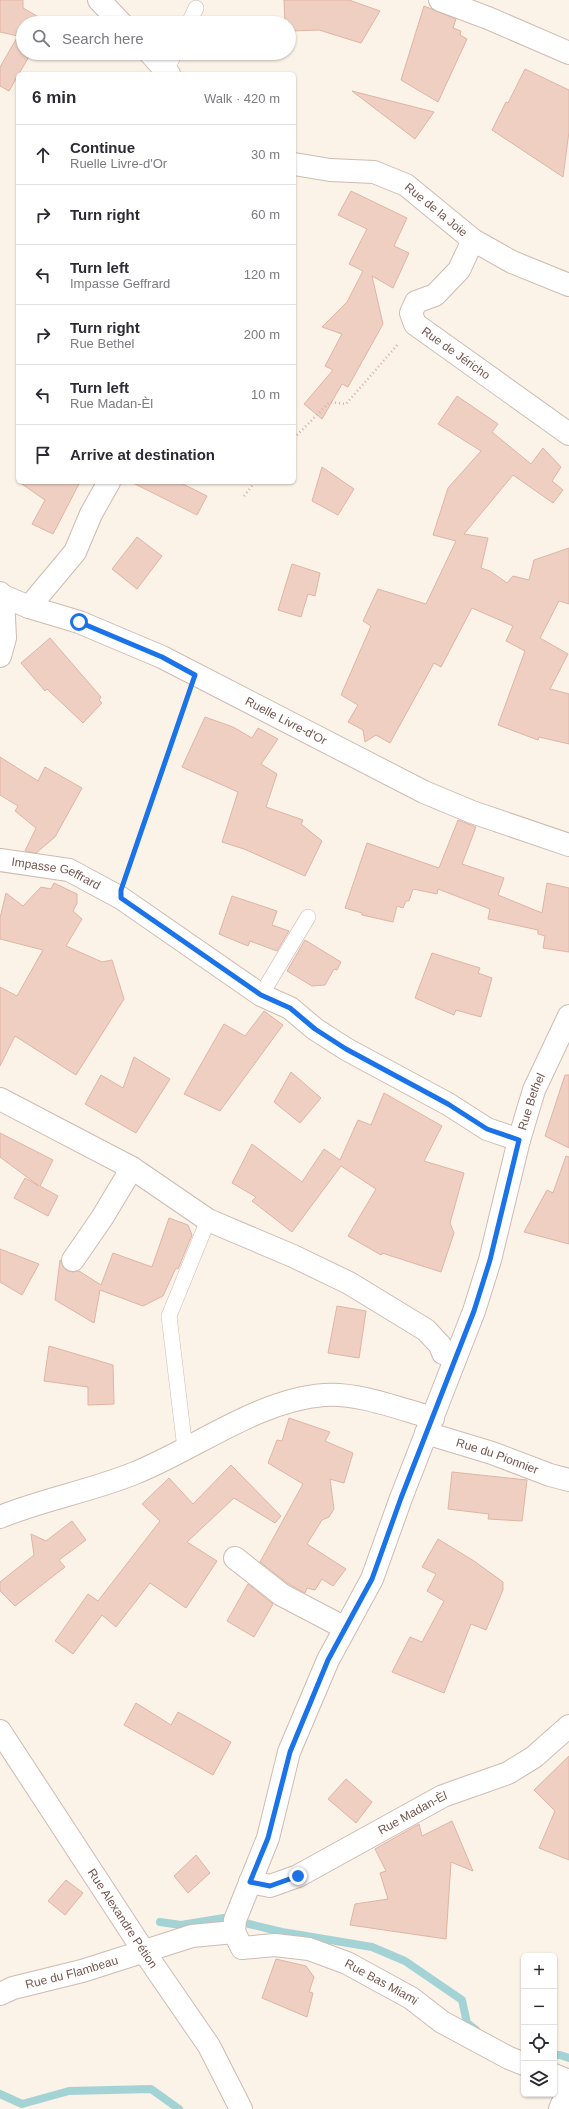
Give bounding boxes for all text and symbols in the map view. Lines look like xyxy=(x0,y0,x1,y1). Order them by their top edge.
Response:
search box xyxy=(16,16,296,60)
icon: search xyxy=(30,27,52,49)
text: Search here xyxy=(62,30,144,47)
text: 6 min xyxy=(32,88,76,107)
text: Walk · 420 m xyxy=(204,91,280,106)
text: Continue xyxy=(70,139,135,156)
icon: ahead xyxy=(32,144,54,166)
text: 30 m xyxy=(251,147,280,162)
text: Ruelle Livre-d'Or xyxy=(70,156,167,171)
street label: Rue de la Joie xyxy=(402,180,470,240)
icon: right xyxy=(32,204,54,226)
text: Turn right xyxy=(70,206,140,223)
text: 60 m xyxy=(251,207,280,222)
text: Turn left xyxy=(70,259,129,276)
icon: left xyxy=(32,264,54,286)
text: 120 m xyxy=(244,267,280,282)
text: Impasse Geffrard xyxy=(70,276,170,291)
text: Turn right xyxy=(70,319,140,336)
icon: right xyxy=(32,324,54,346)
street label: Rue de Jéricho xyxy=(419,324,493,383)
text: 200 m xyxy=(244,327,280,342)
text: Rue Bethel xyxy=(70,336,134,351)
text: Turn left xyxy=(70,379,129,396)
icon: left xyxy=(32,384,54,406)
text: 10 m xyxy=(251,387,280,402)
text: Rue Madan-Èl xyxy=(70,396,153,411)
icon: arrive xyxy=(32,444,54,466)
text: Arrive at destination xyxy=(70,446,215,463)
route start xyxy=(70,613,88,631)
street label: Ruelle Livre-d'Or xyxy=(243,694,329,748)
street label: Impasse Geffrard xyxy=(11,855,103,893)
street label: Rue Bethel xyxy=(515,1071,548,1132)
street label: Rue du Pionnier xyxy=(454,1436,540,1477)
street label: Rue Madan-Èl xyxy=(376,1788,449,1837)
street label: Rue Alexandre Pétion xyxy=(85,1866,160,1971)
route end xyxy=(289,1867,307,1885)
street label: Rue du Flambeau xyxy=(24,1953,120,1992)
map controls xyxy=(521,1953,557,2097)
button: + xyxy=(521,1953,557,1989)
street label: Rue Bas Miami xyxy=(342,1956,421,2008)
button: − xyxy=(521,1989,557,2025)
button: locate xyxy=(521,2025,557,2061)
button: layers xyxy=(521,2061,557,2097)

